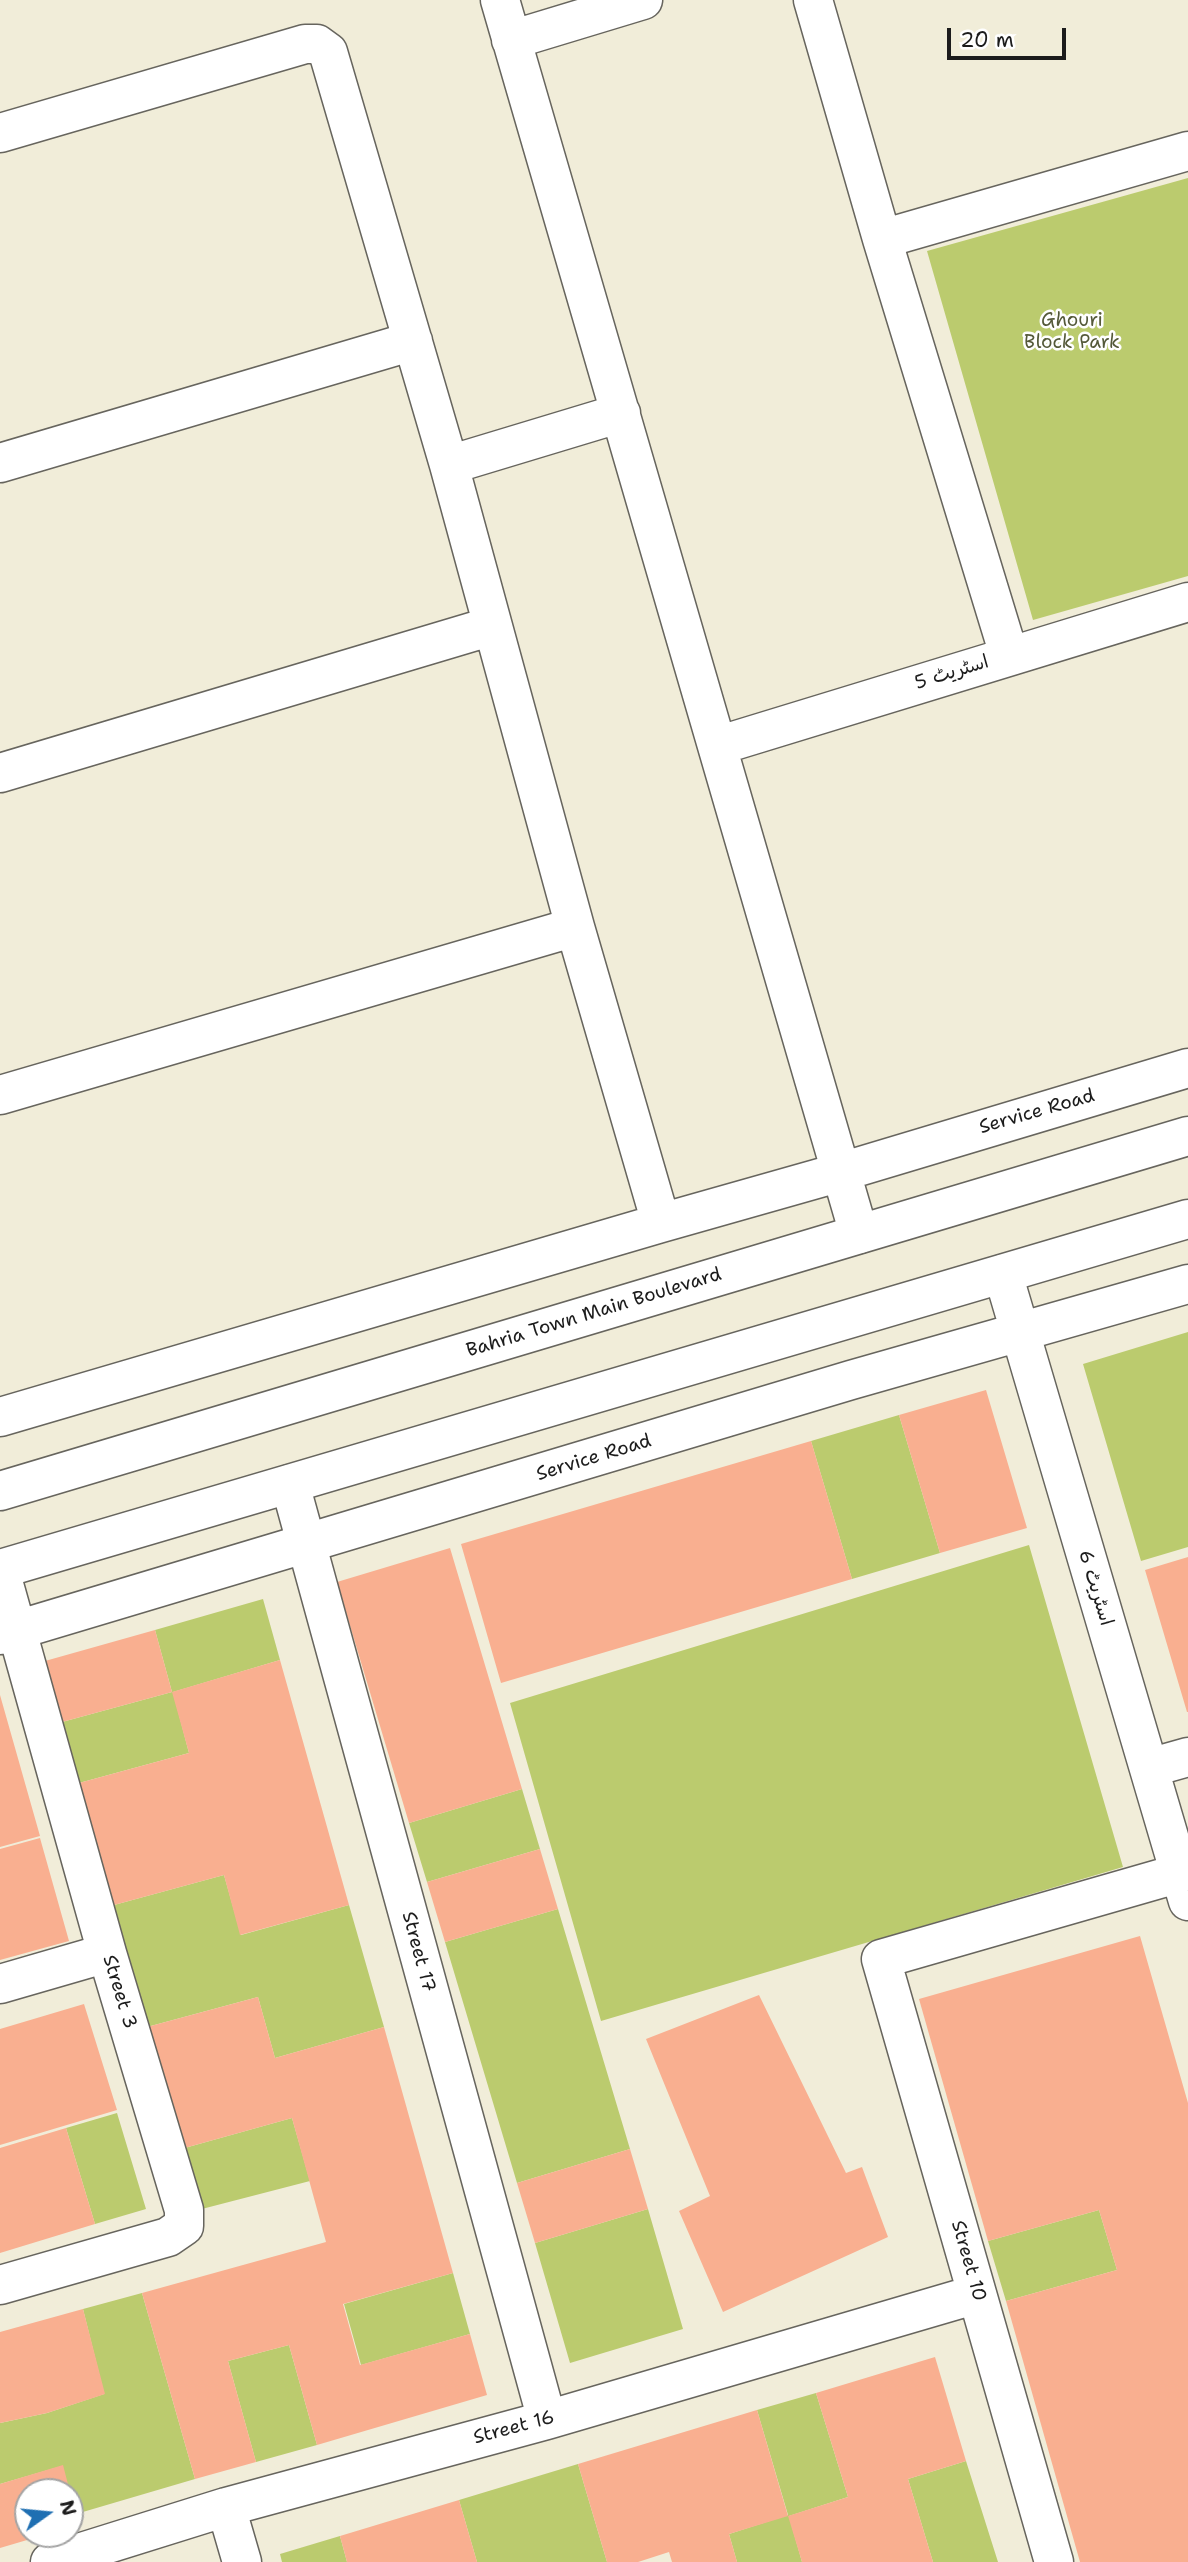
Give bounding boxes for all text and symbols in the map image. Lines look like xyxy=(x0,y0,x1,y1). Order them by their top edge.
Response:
scale bar xyxy=(950,14,1069,58)
text: 20 m xyxy=(960,26,1014,54)
park label: Ghouri Block Park xyxy=(1024,310,1120,354)
street label: اسٹریٹ 5 xyxy=(912,651,992,695)
street label: Service Road xyxy=(977,1085,1097,1139)
street label: Bahria Town Main Boulevard xyxy=(464,1263,724,1363)
street label: Service Road xyxy=(534,1430,654,1486)
street label: اسٹریٹ 6 xyxy=(1073,1547,1117,1629)
street label: Street 17 xyxy=(396,1909,440,1995)
street label: Street 3 xyxy=(97,1953,141,2031)
street label: Street 10 xyxy=(946,2218,990,2304)
street label: Street 16 xyxy=(471,2406,557,2450)
north arrow xyxy=(14,2478,84,2548)
text: N xyxy=(54,2497,82,2518)

